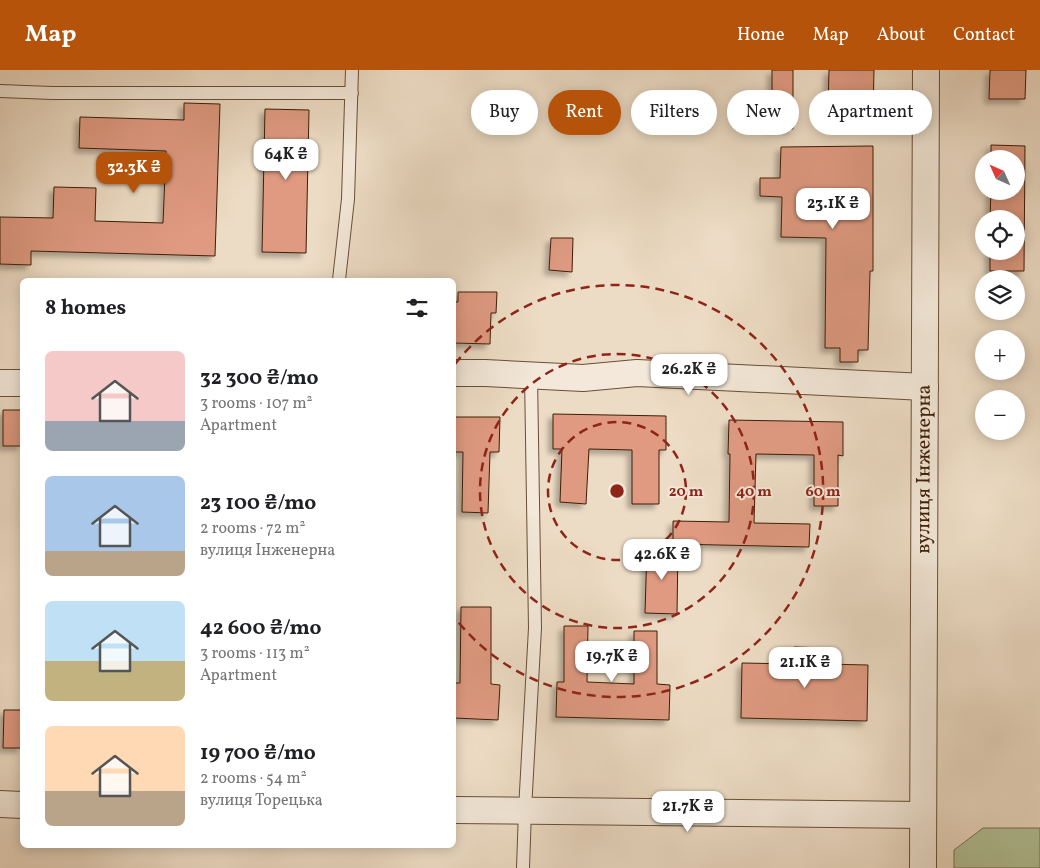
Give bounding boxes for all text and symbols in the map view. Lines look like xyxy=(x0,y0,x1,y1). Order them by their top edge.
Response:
text: Map xyxy=(25,18,76,52)
text: Home xyxy=(737,23,785,48)
text: Map xyxy=(813,23,849,48)
text: About xyxy=(877,23,925,48)
text: Contact xyxy=(953,23,1015,48)
chip: Buy xyxy=(471,90,538,135)
chip: Rent xyxy=(548,90,621,135)
chip: Filters xyxy=(631,90,717,135)
chip: New xyxy=(727,90,799,135)
chip: Apartment xyxy=(809,90,932,135)
pin: 64K ₴ xyxy=(251,138,321,181)
text: 64K ₴ xyxy=(264,144,308,166)
north arrow xyxy=(975,150,1025,200)
map controls xyxy=(975,150,1025,440)
pin: 32.3K ₴ xyxy=(88,152,180,194)
text: 32.3K ₴ xyxy=(107,157,161,179)
pin: 23.1K ₴ xyxy=(787,188,879,230)
text: 23.1K ₴ xyxy=(807,193,859,215)
button: locate xyxy=(975,210,1025,260)
button: layers xyxy=(975,270,1025,320)
text: 8 homes xyxy=(45,294,126,323)
icon: filters xyxy=(403,294,431,322)
button: + xyxy=(975,330,1025,380)
pin: 26.2K ₴ xyxy=(643,354,735,396)
text: 26.2K ₴ xyxy=(662,359,716,381)
text: 32 300 ₴/mo xyxy=(200,364,318,393)
icon: home xyxy=(85,371,145,431)
street label: вулиця Інженерна xyxy=(910,384,939,554)
button: − xyxy=(975,390,1025,440)
text: 3 rooms · 107 m² xyxy=(200,393,313,415)
text: Apartment xyxy=(200,415,277,437)
centre of rings xyxy=(608,482,626,500)
text: 20 m xyxy=(669,482,704,503)
text: 40 m xyxy=(736,482,772,503)
text: 60 m xyxy=(806,482,841,503)
text: 23 100 ₴/mo xyxy=(200,489,316,518)
icon: home xyxy=(85,496,145,556)
text: 2 rooms · 72 m² xyxy=(200,518,305,540)
pin: 42.6K ₴ xyxy=(616,538,708,581)
text: вулиця Інженерна xyxy=(200,540,335,562)
text: 42.6K ₴ xyxy=(634,544,690,566)
text: 42 600 ₴/mo xyxy=(200,614,322,643)
icon: home xyxy=(85,621,145,681)
pin: 19.7K ₴ xyxy=(566,640,658,683)
text: 3 rooms · 113 m² xyxy=(200,643,310,665)
text: 19.7K ₴ xyxy=(586,646,638,668)
pin: 21.1K ₴ xyxy=(759,646,851,689)
text: 21.1K ₴ xyxy=(780,652,830,674)
text: Apartment xyxy=(200,665,277,687)
text: 19 700 ₴/mo xyxy=(200,739,316,768)
icon: home xyxy=(85,746,145,806)
text: 2 rooms · 54 m² xyxy=(200,768,307,790)
text: вулиця Торецька xyxy=(200,790,323,812)
pin: 21.7K ₴ xyxy=(642,790,734,833)
text: 21.7K ₴ xyxy=(662,796,714,818)

